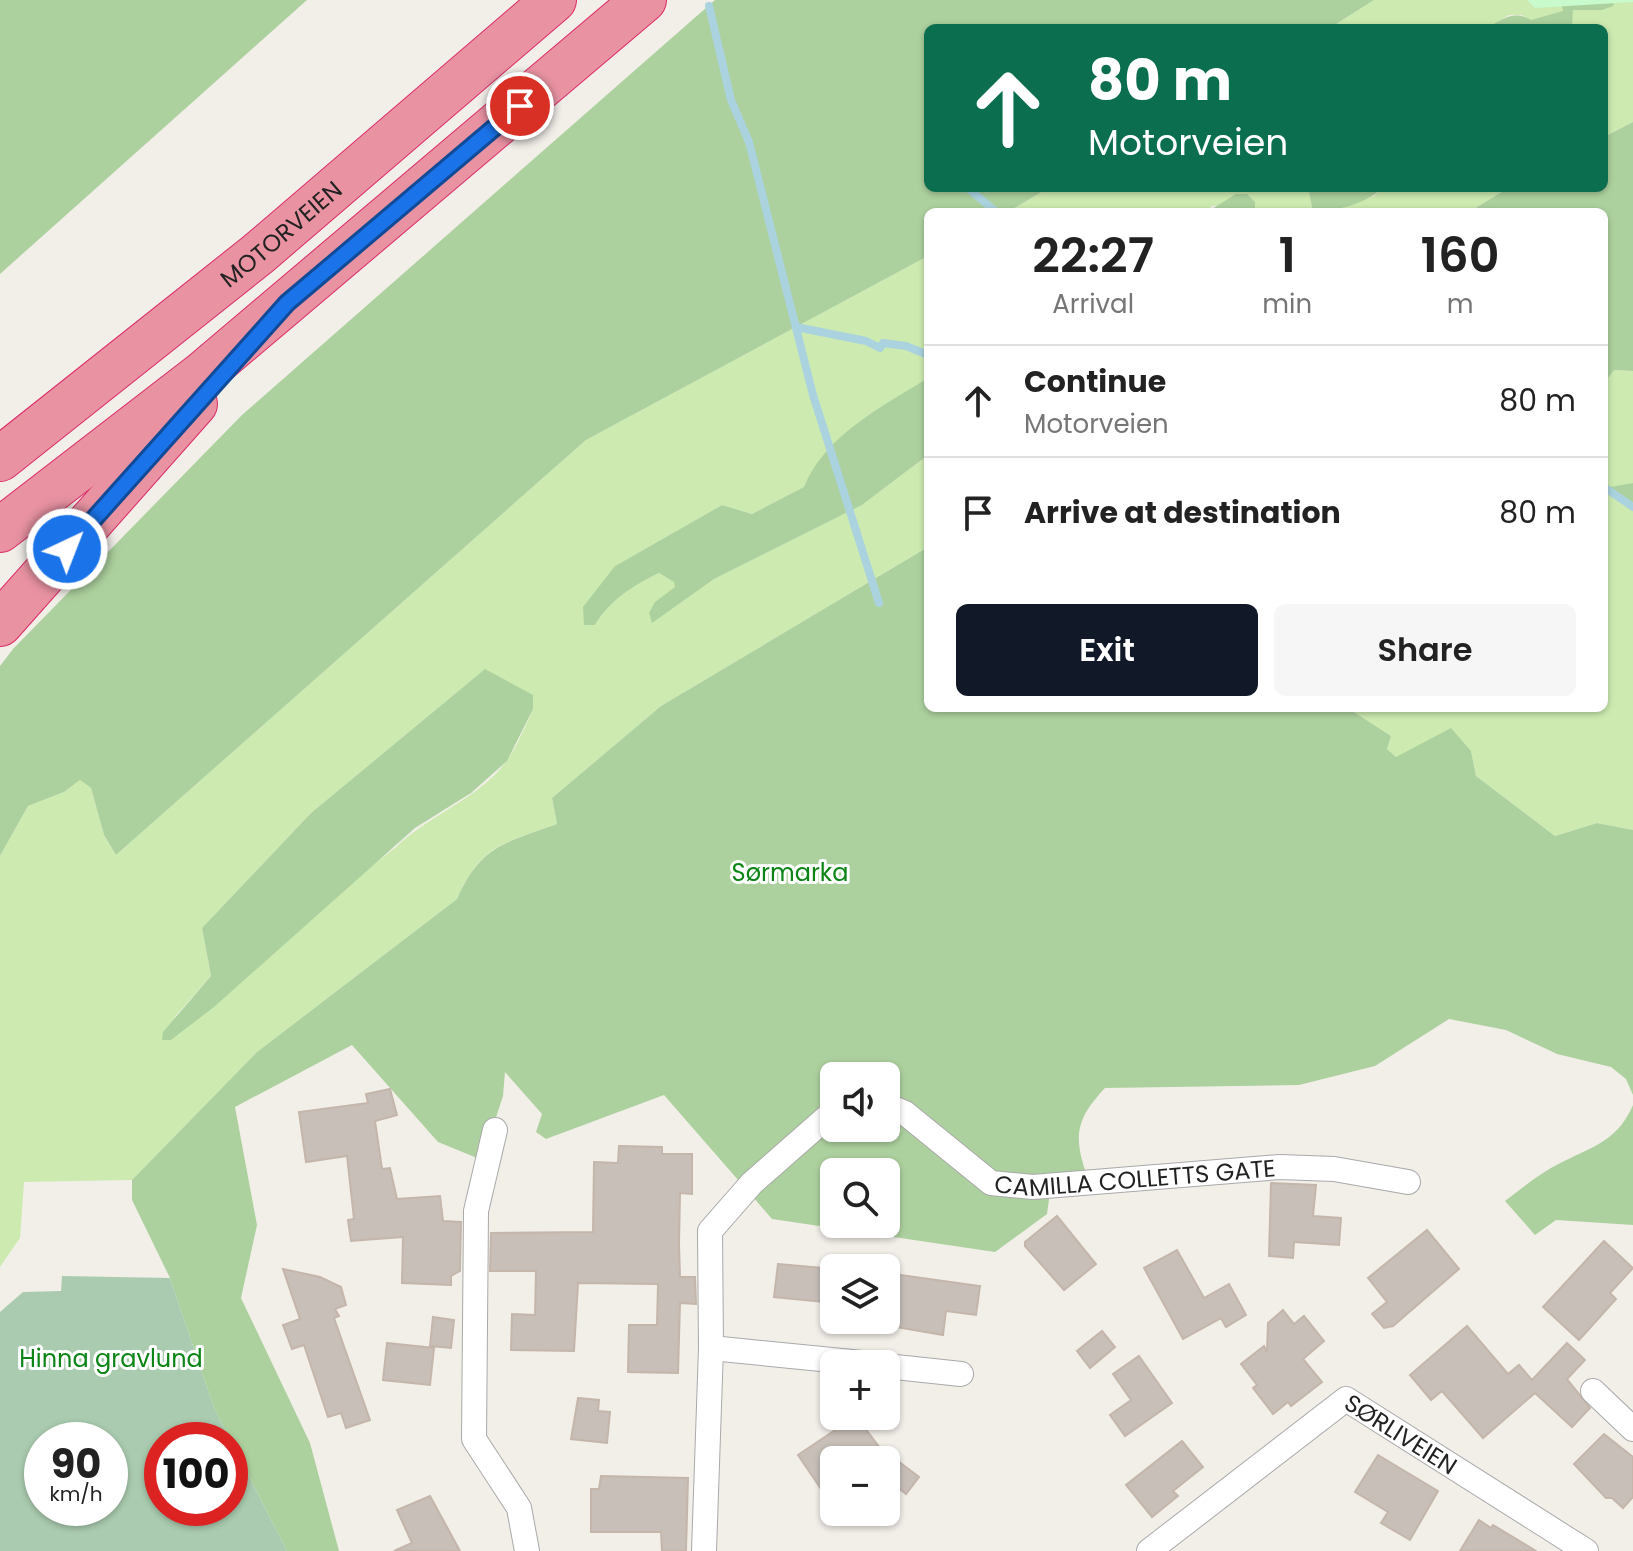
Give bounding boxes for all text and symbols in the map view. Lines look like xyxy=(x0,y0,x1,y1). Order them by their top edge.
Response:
text: 80 m xyxy=(1088,41,1232,120)
icon: ahead xyxy=(956,56,1060,160)
pin xyxy=(486,72,554,140)
icon: arrive xyxy=(498,84,542,128)
text: Motorveien xyxy=(1088,117,1288,168)
street label: MOTORVEIEN xyxy=(213,173,349,295)
text: 22:27 xyxy=(1032,222,1154,289)
text: 1 xyxy=(1279,222,1296,289)
text: 160 xyxy=(1421,222,1500,289)
text: Arrival xyxy=(1052,286,1134,322)
text: min xyxy=(1262,286,1312,322)
text: m xyxy=(1447,286,1473,322)
text: Continue xyxy=(1024,360,1166,403)
icon: ahead xyxy=(956,379,1000,423)
text: 80 m xyxy=(1499,379,1576,422)
text: Motorveien xyxy=(1024,406,1169,442)
icon: arrive xyxy=(956,491,1000,535)
text: Arrive at destination xyxy=(1024,491,1341,534)
text: 80 m xyxy=(1499,491,1576,534)
position arrow xyxy=(25,507,109,591)
button: Exit xyxy=(956,604,1258,696)
button: Share xyxy=(1274,604,1576,696)
park label: Sørmarka xyxy=(732,856,848,889)
map controls xyxy=(820,1062,900,1526)
button: sound xyxy=(820,1062,900,1142)
street label: CAMILLA COLLETTS GATE xyxy=(993,1151,1277,1204)
button: search xyxy=(820,1158,900,1238)
button: layers xyxy=(820,1254,900,1334)
park label: Hinna gravlund xyxy=(19,1342,203,1375)
button: + xyxy=(820,1350,900,1430)
street label: SØRLIVEIEN xyxy=(1338,1386,1464,1482)
speed limit sign: 100 xyxy=(144,1422,248,1526)
text: 90 xyxy=(51,1436,101,1492)
button: − xyxy=(820,1446,900,1526)
text: km/h xyxy=(49,1480,103,1508)

